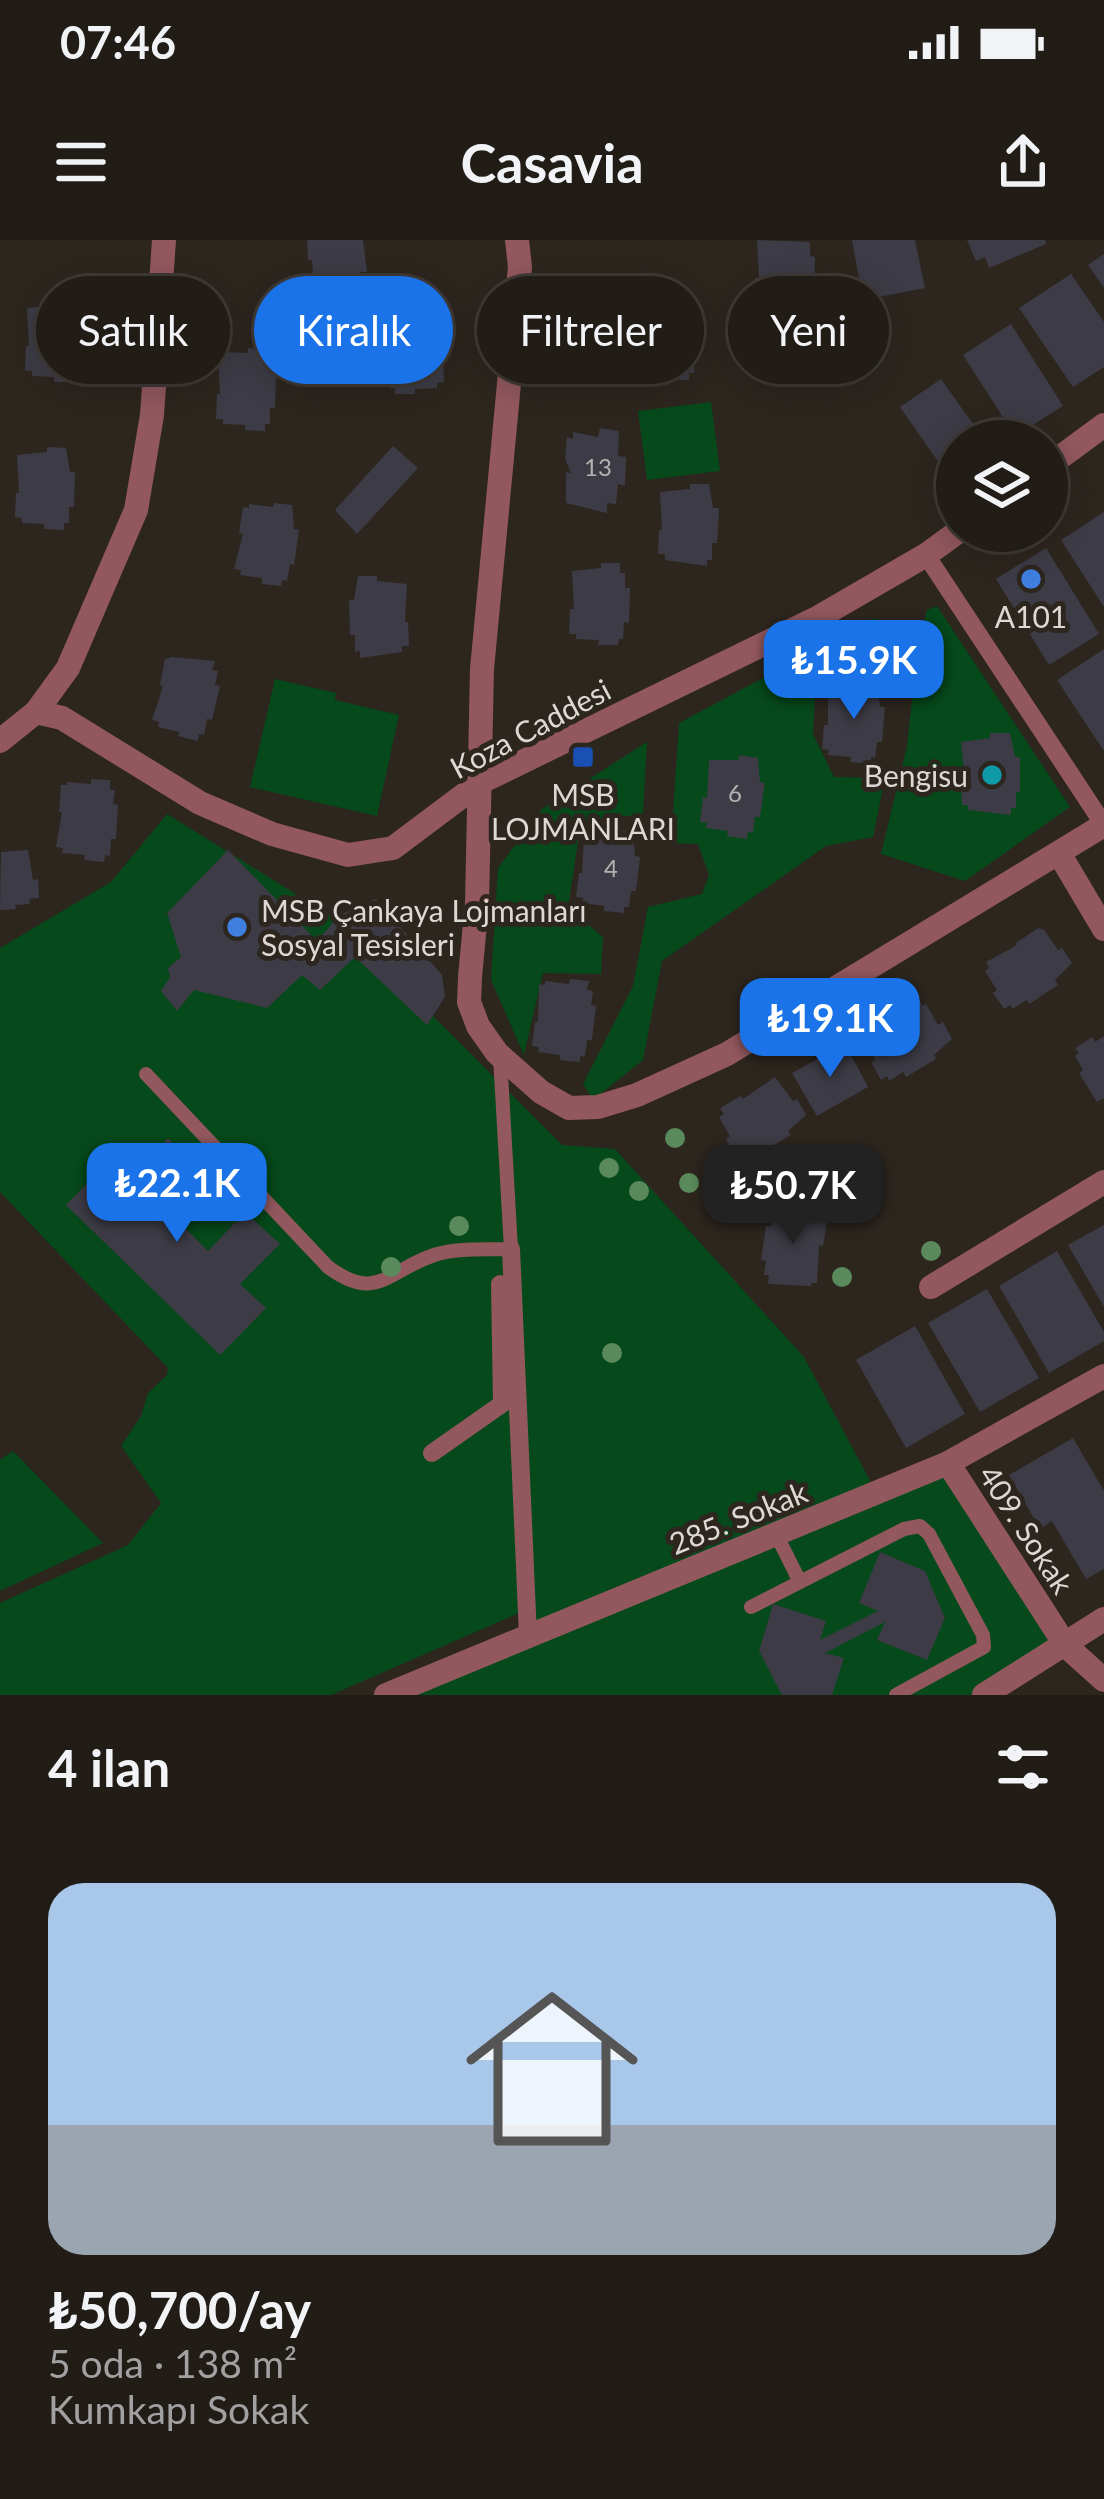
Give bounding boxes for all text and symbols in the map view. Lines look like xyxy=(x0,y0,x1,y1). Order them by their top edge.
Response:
text: 07:46 xyxy=(60,15,176,69)
icon: menu xyxy=(48,129,114,195)
icon: share xyxy=(990,129,1056,195)
text: Casavia xyxy=(460,130,644,195)
chip: Satılık xyxy=(36,276,230,384)
chip: Kiralık xyxy=(254,276,453,384)
chip: Filtreler xyxy=(477,276,704,384)
chip: Yeni xyxy=(728,276,889,384)
map controls xyxy=(936,420,1068,552)
button: layers xyxy=(936,420,1068,552)
house number: 13 xyxy=(584,452,612,481)
marker: A101 xyxy=(1018,566,1044,592)
place label: A101 xyxy=(995,598,1067,634)
pin: ₺15.9K xyxy=(756,620,952,722)
text: ₺15.9K xyxy=(791,636,917,682)
street label: Koza Caddesi xyxy=(444,671,616,785)
marker: MSB LOJMANLARI xyxy=(570,744,596,770)
place label: Bengisu xyxy=(864,757,968,793)
marker: Bengisu xyxy=(979,762,1005,788)
place label: MSB LOJMANLARI xyxy=(491,776,675,846)
house number: 6 xyxy=(728,778,742,807)
house number: 4 xyxy=(604,853,618,882)
place label: MSB Çankaya Lojmanları Sosyal Tesisleri xyxy=(261,892,586,962)
marker: MSB Çankaya Lojmanları Sosyal Tesisleri xyxy=(224,914,250,940)
pin: ₺19.1K xyxy=(732,978,928,1080)
text: ₺19.1K xyxy=(767,994,893,1040)
pin: ₺22.1K xyxy=(79,1143,275,1245)
pin: ₺50.7K xyxy=(695,1145,891,1247)
text: ₺22.1K xyxy=(114,1159,240,1205)
text: ₺50.7K xyxy=(730,1161,856,1207)
street label: 409. Sokak xyxy=(972,1458,1082,1600)
street label: 285. Sokak xyxy=(664,1473,813,1561)
icon: filters xyxy=(990,1734,1056,1800)
text: 4 ilan xyxy=(48,1737,170,1798)
icon: home xyxy=(444,1961,660,2177)
text: ₺50,700/ay xyxy=(48,2279,311,2340)
text: 5 oda · 138 m² xyxy=(48,2340,297,2386)
text: Kumkapı Sokak xyxy=(48,2386,309,2432)

